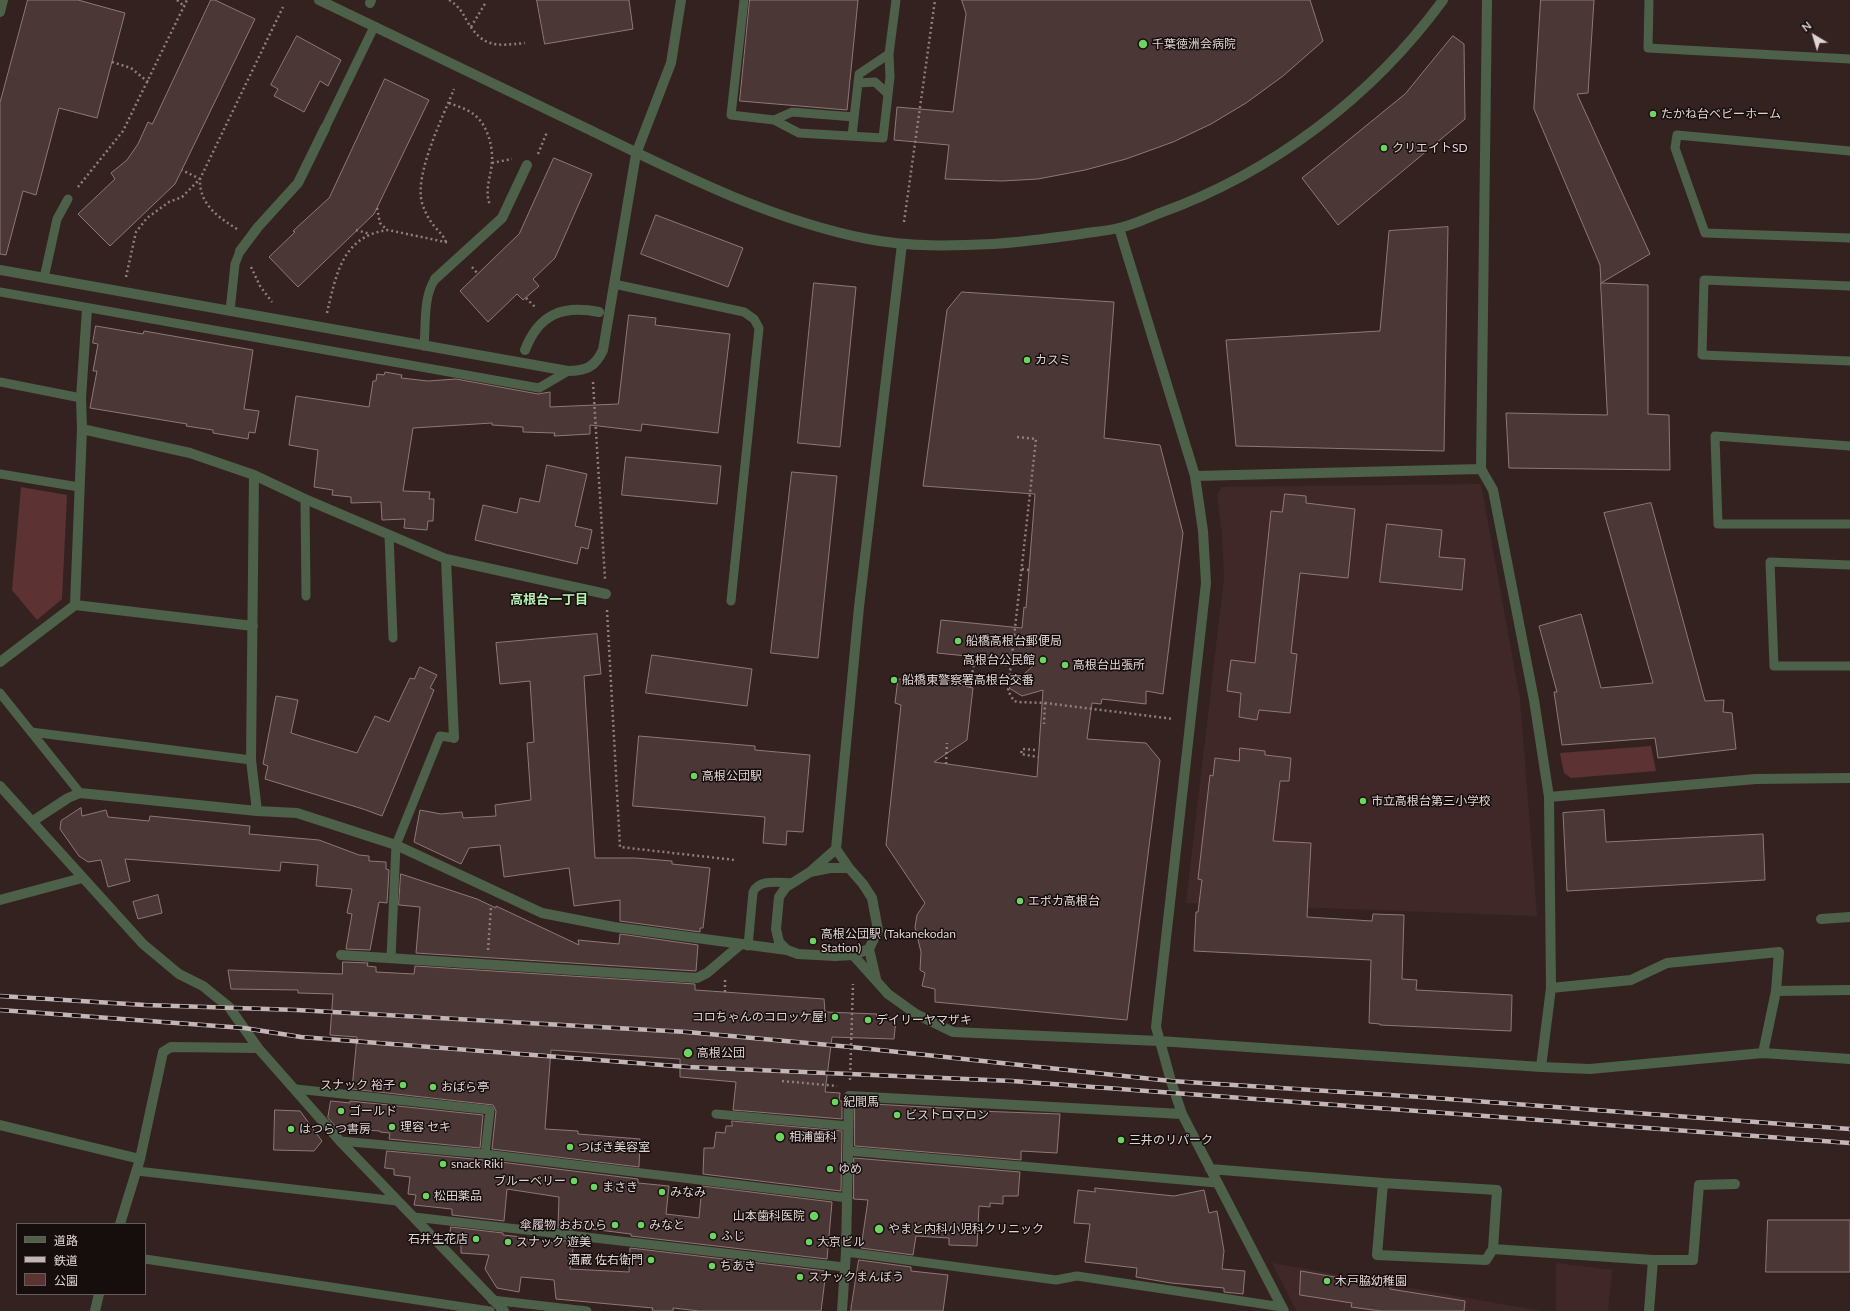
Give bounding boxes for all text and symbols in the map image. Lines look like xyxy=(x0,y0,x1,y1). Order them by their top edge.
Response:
north arrow xyxy=(1794,16,1834,56)
text: N xyxy=(1799,18,1814,34)
place label: 千葉徳洲会病院 xyxy=(1152,37,1236,51)
marker: 千葉徳洲会病院 xyxy=(1137,38,1149,50)
place label: たかね台ベビーホーム xyxy=(1661,107,1781,121)
marker: たかね台ベビーホーム xyxy=(1648,109,1658,119)
place label: クリエイトSD xyxy=(1392,141,1468,155)
marker: クリエイトSD xyxy=(1379,143,1389,153)
place label: カスミ xyxy=(1035,353,1071,367)
marker: カスミ xyxy=(1022,355,1032,365)
district label: 高根台一丁目 xyxy=(510,592,588,608)
place label: 船橋高根台郵便局 xyxy=(966,634,1062,648)
marker: 船橋高根台郵便局 xyxy=(953,636,963,646)
place label: 高根台公民館 xyxy=(963,653,1035,667)
marker: 高根台公民館 xyxy=(1038,655,1048,665)
place label: 高根台出張所 xyxy=(1073,658,1145,672)
marker: 高根台出張所 xyxy=(1060,660,1070,670)
place label: 船橋東警察署高根台交番 xyxy=(902,673,1034,687)
marker: 船橋東警察署高根台交番 xyxy=(889,675,899,685)
place label: 高根公団駅 xyxy=(702,769,762,783)
marker: 高根公団駅 xyxy=(689,771,699,781)
place label: 市立高根台第三小学校 xyxy=(1371,794,1491,808)
marker: 市立高根台第三小学校 xyxy=(1358,796,1368,806)
place label: エポカ高根台 xyxy=(1028,894,1100,908)
marker: エポカ高根台 xyxy=(1015,896,1025,906)
place label: 高根公団駅 (Takanekodan Station) xyxy=(821,927,956,955)
marker: 高根公団駅 (Takanekodan Station) xyxy=(808,936,818,946)
place label: コロちゃんのコロッケ屋! xyxy=(692,1010,827,1024)
marker: コロちゃんのコロッケ屋! xyxy=(830,1012,840,1022)
place label: デイリーヤマザキ xyxy=(876,1013,972,1027)
marker: デイリーヤマザキ xyxy=(863,1015,873,1025)
place label: 高根公団 xyxy=(697,1046,745,1060)
marker: 高根公団 xyxy=(682,1047,694,1059)
place label: スナック 裕子 xyxy=(320,1078,395,1092)
marker: スナック 裕子 xyxy=(398,1080,408,1090)
place label: おばら亭 xyxy=(441,1080,489,1094)
marker: おばら亭 xyxy=(428,1082,438,1092)
place label: 紀間馬 xyxy=(843,1095,879,1109)
marker: 紀間馬 xyxy=(830,1097,840,1107)
place label: ゴールド xyxy=(349,1104,397,1118)
marker: ゴールド xyxy=(336,1106,346,1116)
place label: ビストロマロン xyxy=(905,1108,989,1122)
marker: ビストロマロン xyxy=(892,1110,902,1120)
place label: 理容 セキ xyxy=(400,1120,451,1134)
place label: はつらつ書房 xyxy=(299,1122,371,1136)
marker: 理容 セキ xyxy=(387,1122,397,1132)
marker: はつらつ書房 xyxy=(286,1124,296,1134)
place label: 相浦歯科 xyxy=(789,1130,837,1144)
marker: 相浦歯科 xyxy=(774,1131,786,1143)
place label: 三井のリパーク xyxy=(1129,1133,1213,1147)
marker: 三井のリパーク xyxy=(1116,1135,1126,1145)
place label: つばき美容室 xyxy=(578,1140,650,1154)
marker: つばき美容室 xyxy=(565,1142,575,1152)
place label: snack Riki xyxy=(451,1157,503,1171)
marker: snack Riki xyxy=(438,1159,448,1169)
place label: ゆめ xyxy=(838,1162,862,1176)
marker: ゆめ xyxy=(825,1164,835,1174)
place label: ブルーベリー xyxy=(494,1174,566,1188)
marker: ブルーベリー xyxy=(569,1176,579,1186)
place label: まさき xyxy=(602,1180,638,1194)
marker: まさき xyxy=(589,1182,599,1192)
place label: みなみ xyxy=(670,1185,706,1199)
marker: みなみ xyxy=(657,1187,667,1197)
place label: 松田薬品 xyxy=(434,1189,482,1203)
marker: 松田薬品 xyxy=(421,1191,431,1201)
place label: 山本歯科医院 xyxy=(733,1209,805,1223)
marker: 山本歯科医院 xyxy=(808,1210,820,1222)
place label: 傘履物 おおひら xyxy=(520,1218,607,1232)
place label: みなと xyxy=(649,1218,685,1232)
marker: 傘履物 おおひら xyxy=(610,1220,620,1230)
marker: みなと xyxy=(636,1220,646,1230)
place label: やまと内科小児科クリニック xyxy=(888,1222,1044,1236)
legend xyxy=(16,1223,146,1295)
marker: やまと内科小児科クリニック xyxy=(873,1223,885,1235)
place label: ふじ xyxy=(721,1229,745,1243)
marker: ふじ xyxy=(708,1231,718,1241)
place label: 石井生花店 xyxy=(408,1232,468,1246)
text: 道路 xyxy=(54,1233,78,1248)
marker: 石井生花店 xyxy=(471,1234,481,1244)
place label: スナック 遊美 xyxy=(516,1235,591,1249)
place label: 大京ビル xyxy=(817,1235,865,1249)
marker: スナック 遊美 xyxy=(503,1237,513,1247)
marker: 大京ビル xyxy=(804,1237,814,1247)
text: 鉄道 xyxy=(54,1253,78,1268)
place label: 酒蔵 佐右衛門 xyxy=(568,1253,643,1267)
marker: 酒蔵 佐右衛門 xyxy=(646,1255,656,1265)
place label: ちあき xyxy=(720,1259,756,1273)
marker: ちあき xyxy=(707,1261,717,1271)
place label: スナックまんぼう xyxy=(808,1270,904,1284)
marker: スナックまんぼう xyxy=(795,1272,805,1282)
text: 公園 xyxy=(54,1273,78,1288)
place label: 木戸脇幼稚園 xyxy=(1335,1274,1407,1288)
marker: 木戸脇幼稚園 xyxy=(1322,1276,1332,1286)

